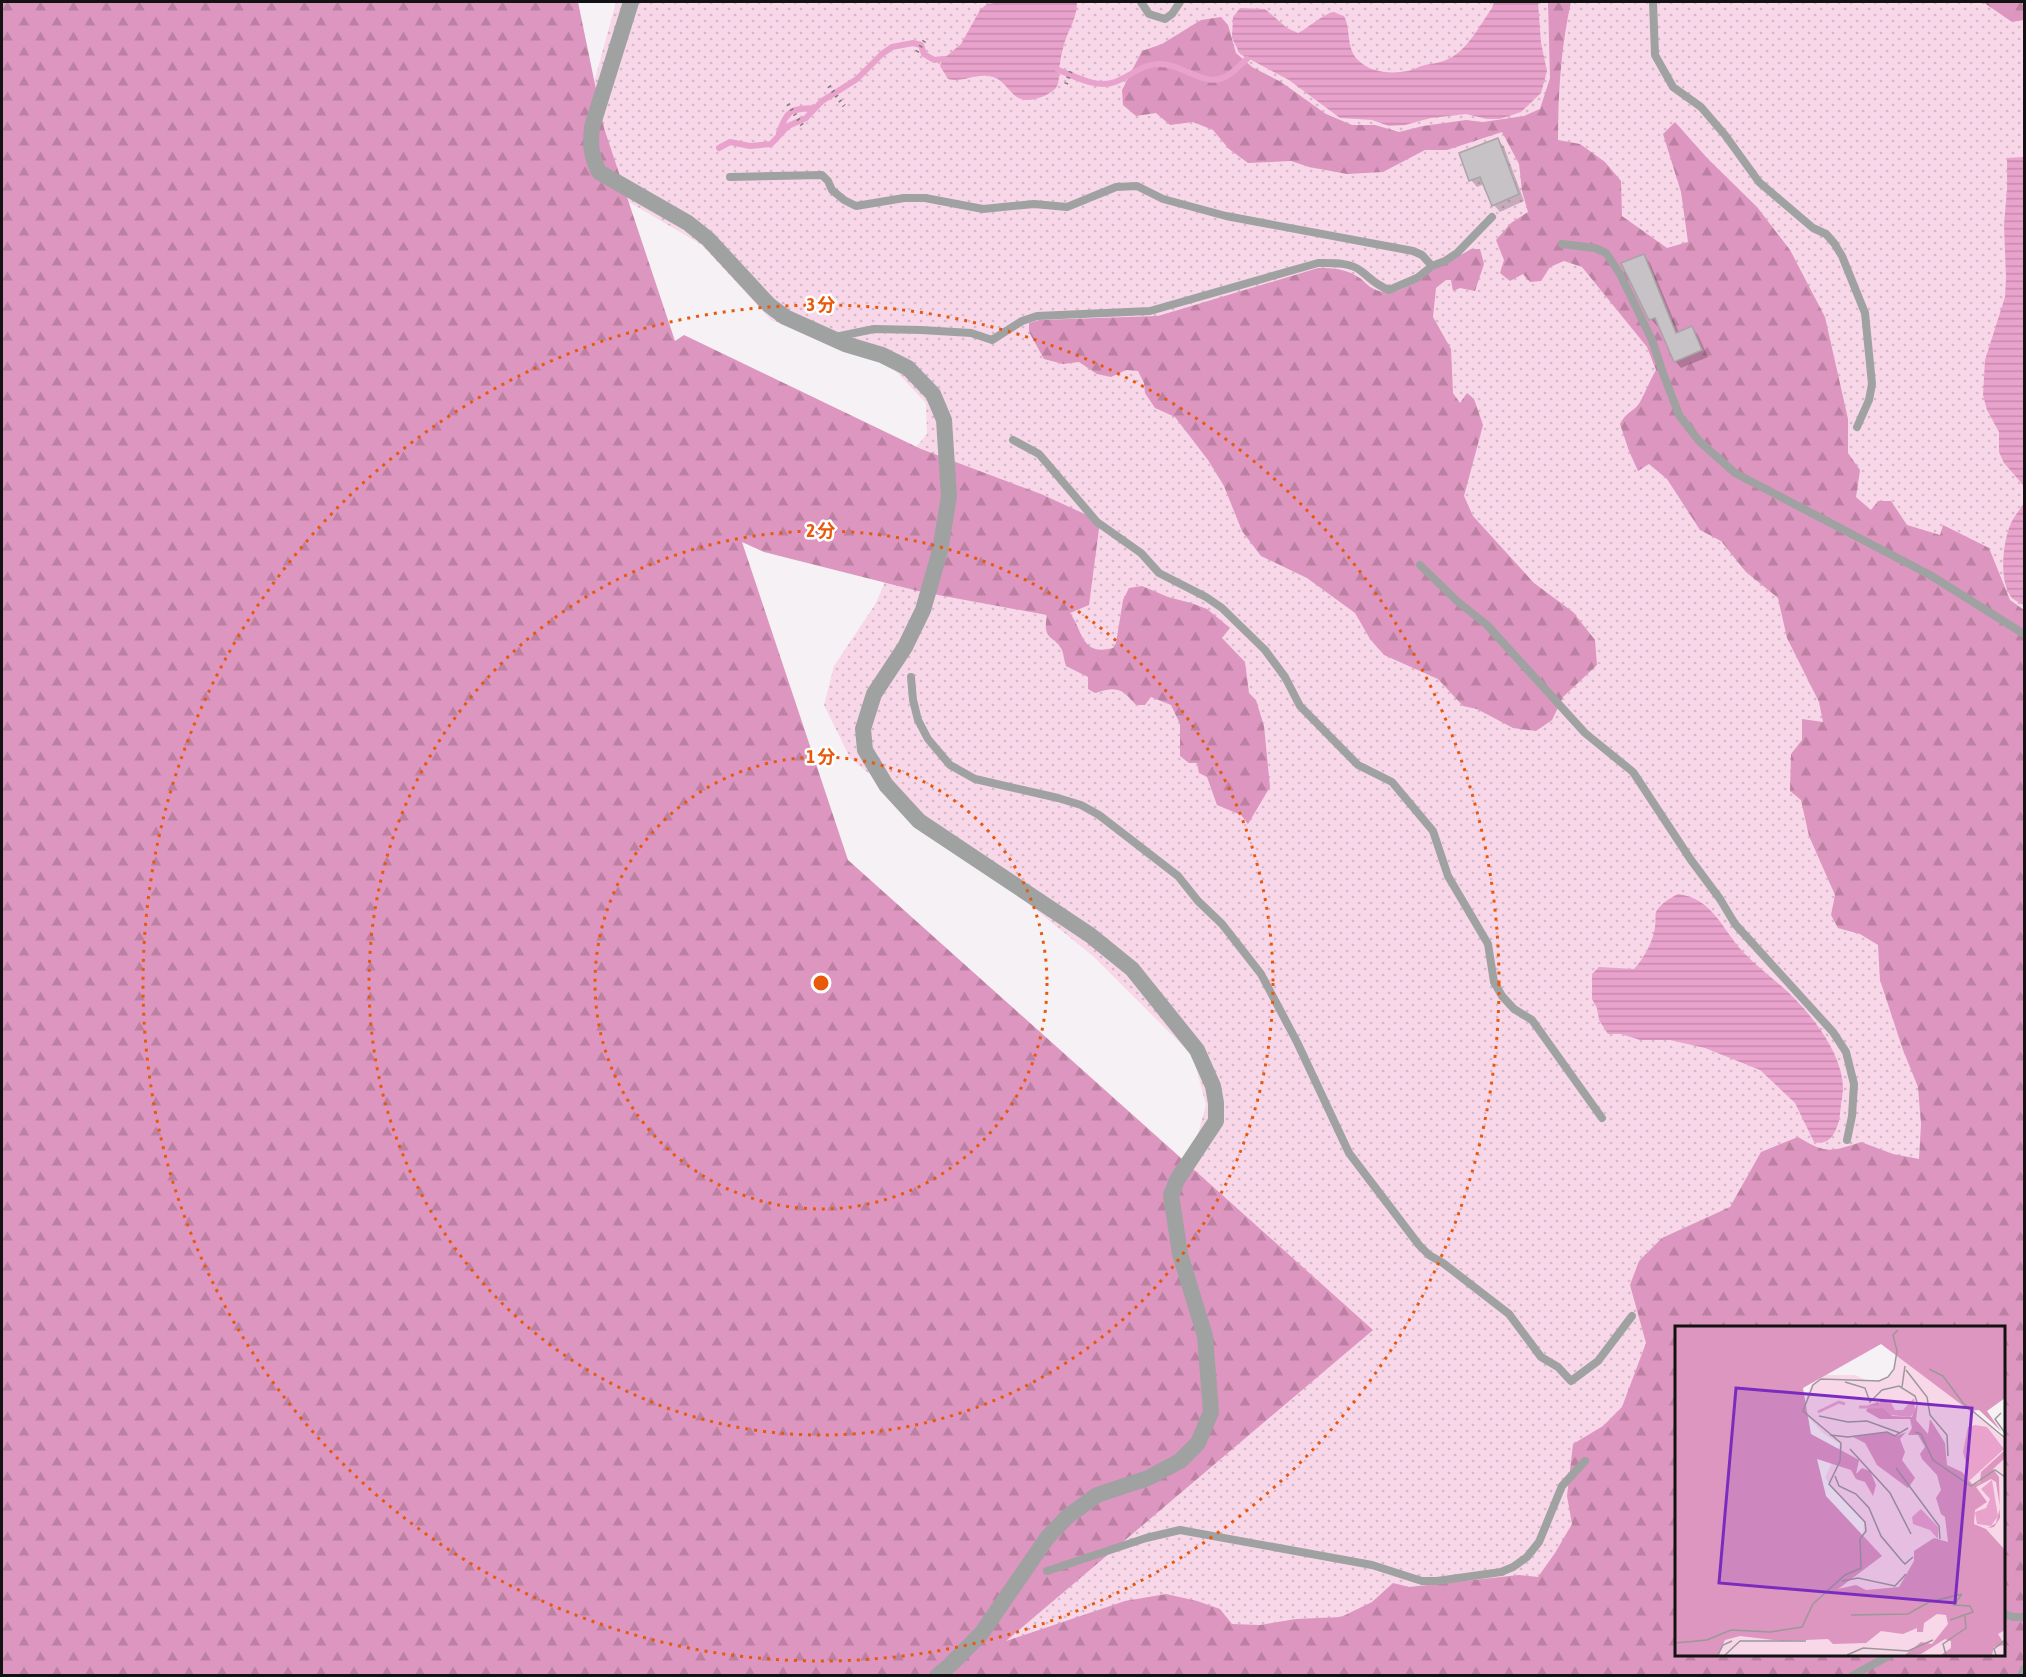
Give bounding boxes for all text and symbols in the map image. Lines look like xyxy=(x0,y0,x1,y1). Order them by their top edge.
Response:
text: 3 分 xyxy=(807,294,835,315)
text: 2 分 xyxy=(807,520,835,541)
text: 1 分 xyxy=(807,746,835,767)
centre of rings xyxy=(811,973,831,993)
inset map xyxy=(1675,1326,2005,1656)

